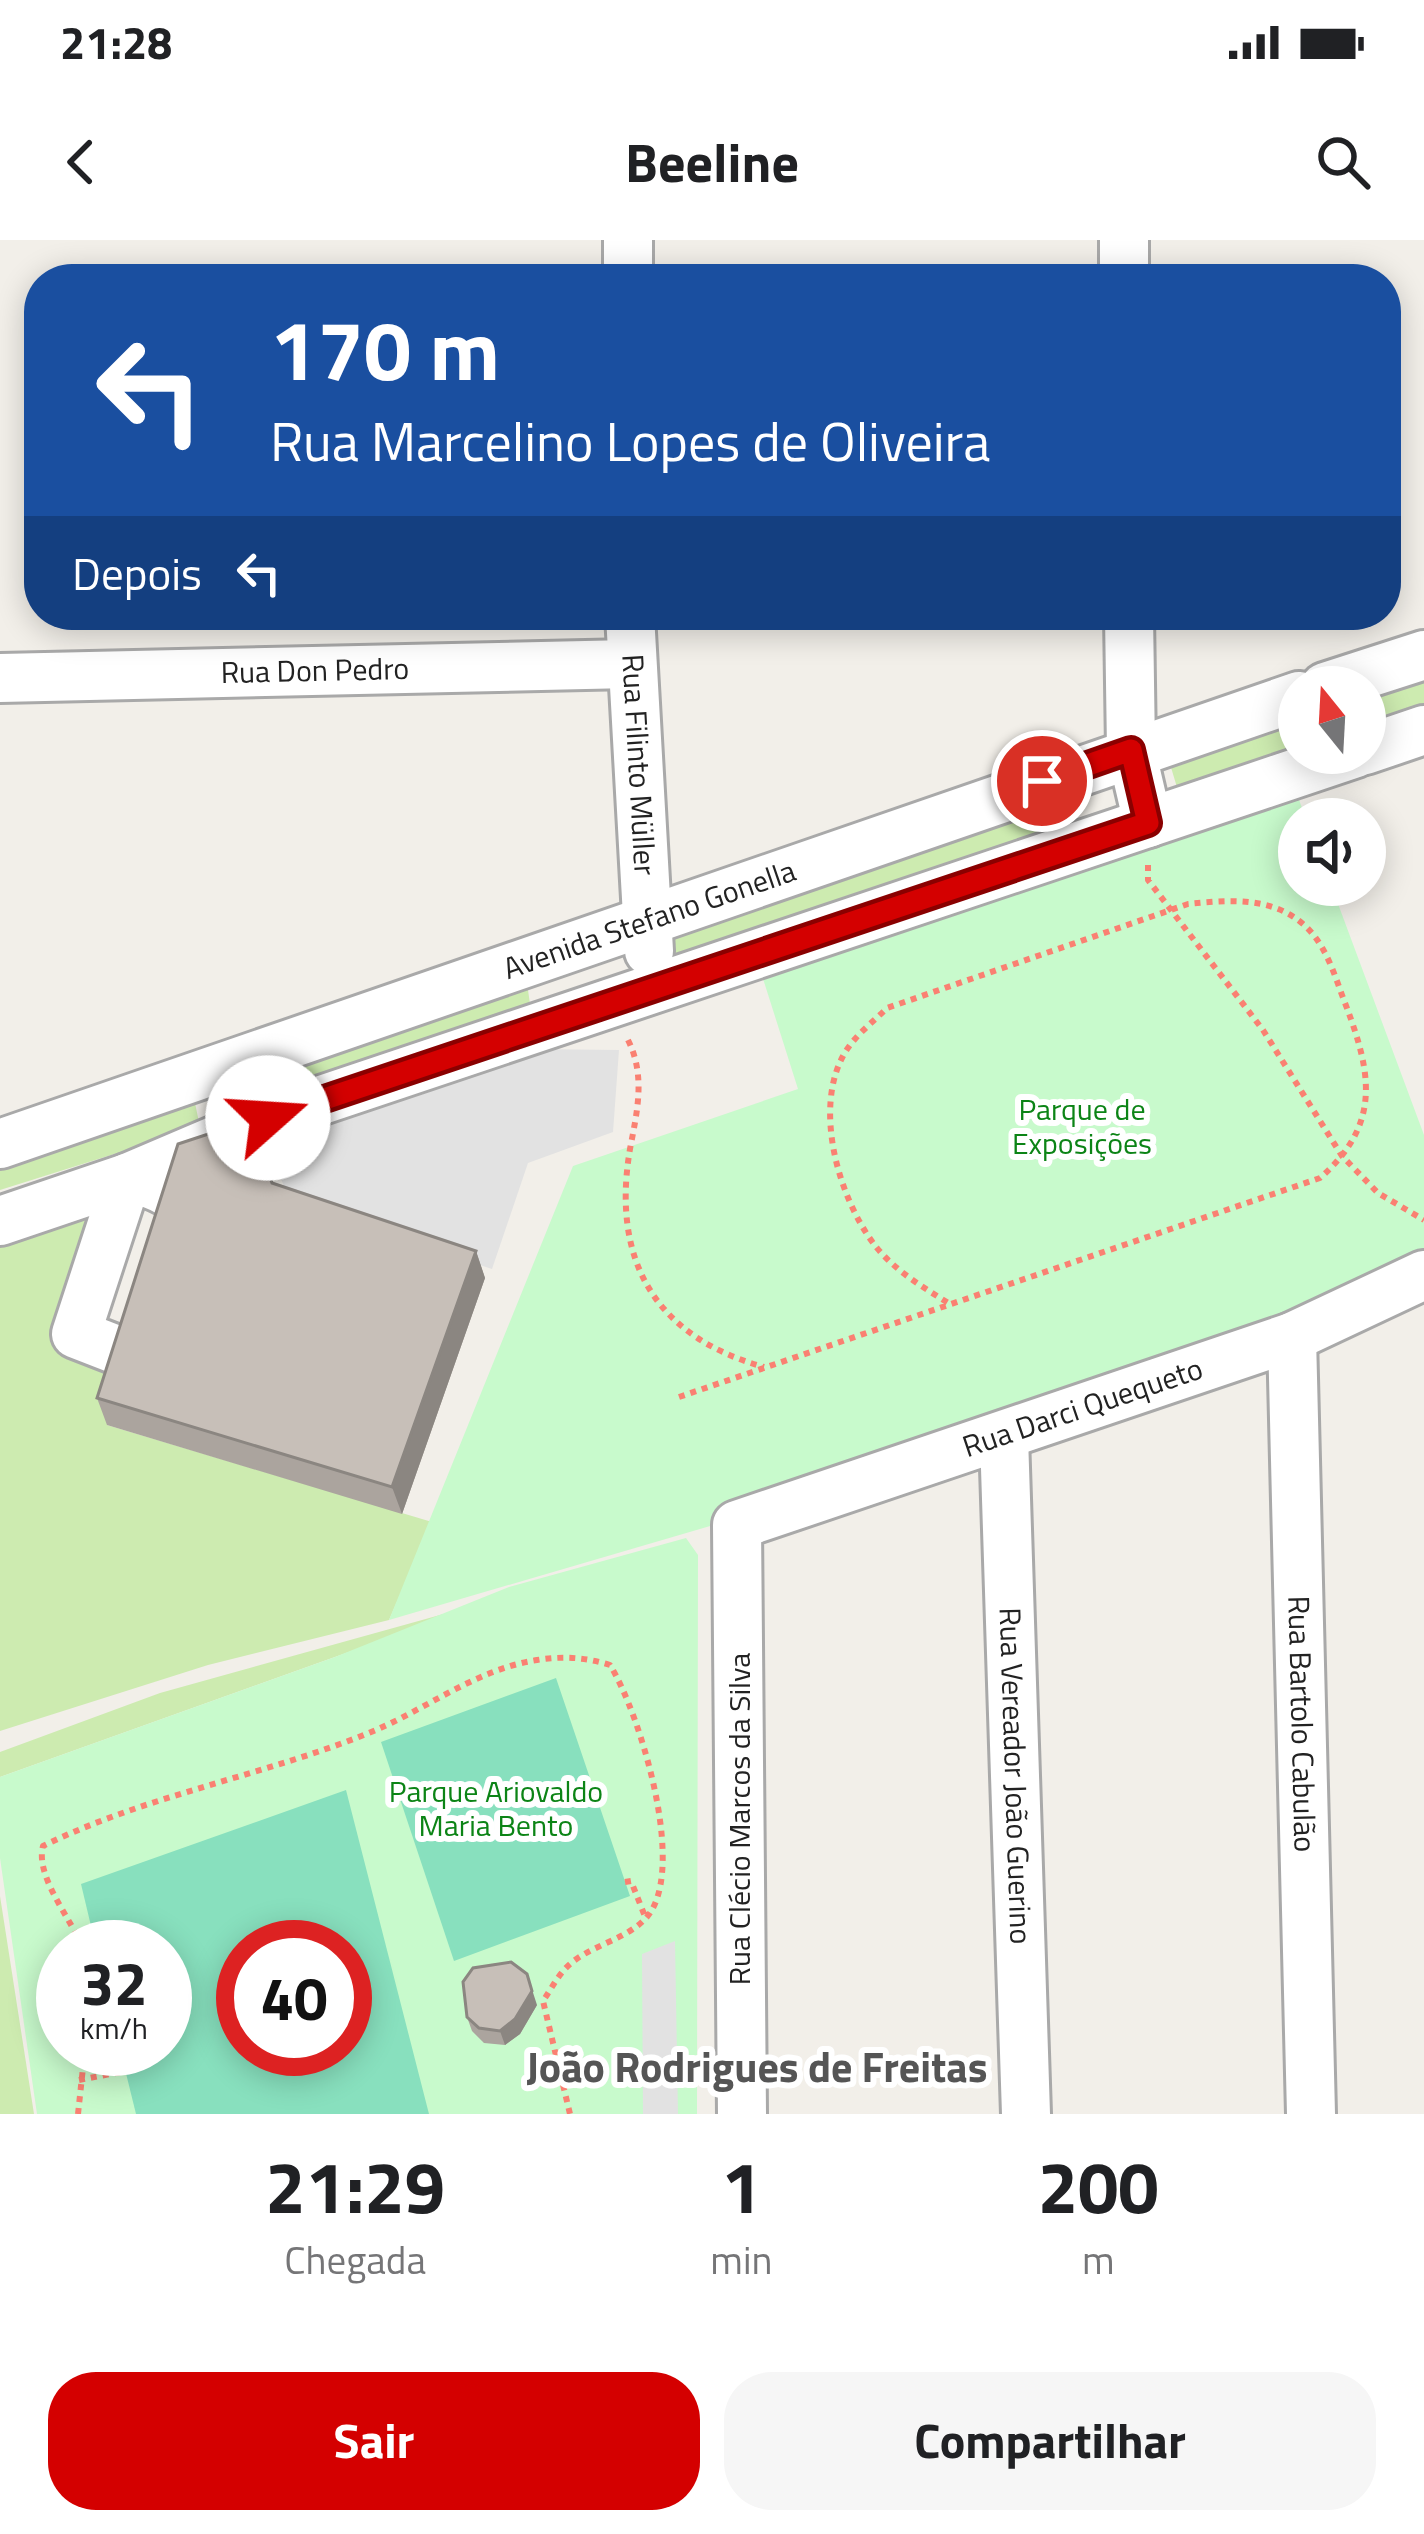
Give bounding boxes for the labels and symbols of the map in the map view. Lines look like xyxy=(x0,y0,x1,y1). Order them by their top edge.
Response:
street label: Rua Don Pedro xyxy=(220,645,410,695)
street label: Rua Filinto Müller xyxy=(610,653,669,877)
north arrow xyxy=(1278,666,1386,774)
pin xyxy=(991,730,1093,832)
street label: Avenida Stefano Gonella xyxy=(497,847,802,991)
position arrow xyxy=(205,1055,331,1181)
park label: Parque de Exposições xyxy=(1012,1086,1152,1166)
street label: Rua Darci Quequeto xyxy=(956,1345,1209,1469)
street label: Rua Bartolo Cabulão xyxy=(1276,1595,1329,1853)
street label: Rua Vereador João Guerino xyxy=(988,1607,1044,1945)
street label: Rua Clécio Marcos da Silva xyxy=(716,1653,762,1985)
park label: Parque Ariovaldo Maria Bento xyxy=(389,1768,603,1848)
speed limit sign: 40 xyxy=(216,1920,372,2076)
district label: João Rodrigues de Freitas xyxy=(526,2034,988,2098)

